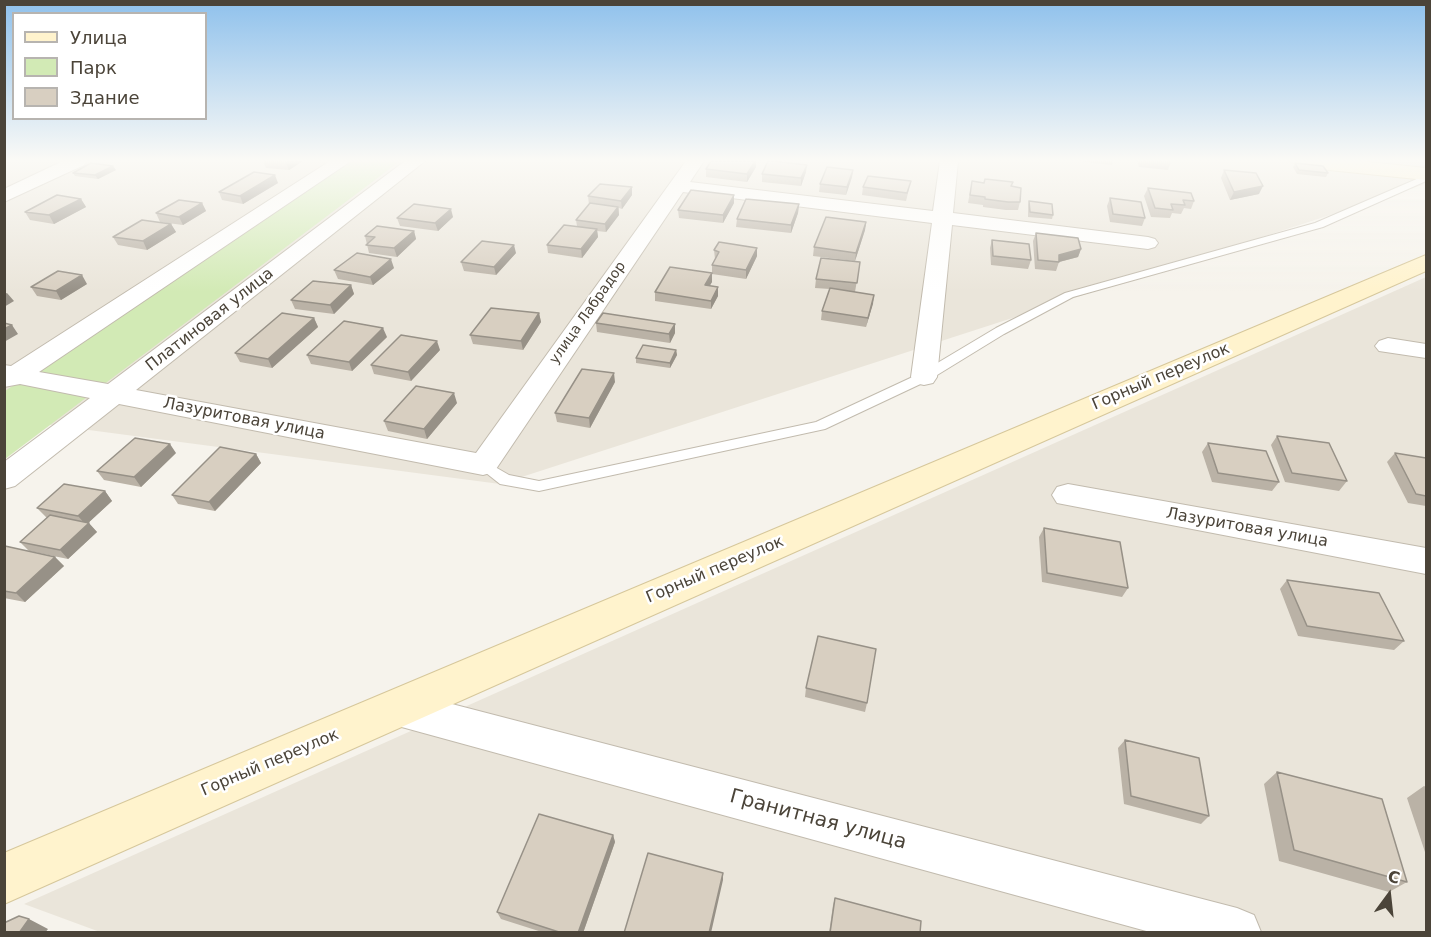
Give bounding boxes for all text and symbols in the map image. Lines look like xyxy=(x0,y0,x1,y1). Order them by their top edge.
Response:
legend xyxy=(12,12,207,120)
text: Улица xyxy=(70,27,127,48)
text: Парк xyxy=(70,57,117,78)
text: Здание xyxy=(70,87,140,108)
street label: улица Лабрадор xyxy=(546,259,630,367)
street label: Платиновая улица xyxy=(142,264,278,376)
street label: Горный переулок xyxy=(1089,339,1233,415)
street label: Лазуритовая улица xyxy=(162,394,326,444)
street label: Лазуритовая улица xyxy=(1164,504,1330,552)
street label: Горный переулок xyxy=(643,532,787,608)
street label: Горный переулок xyxy=(198,725,342,801)
street label: Гранитная улица xyxy=(727,785,909,855)
north arrow xyxy=(1359,865,1419,925)
text: С xyxy=(1386,866,1402,888)

